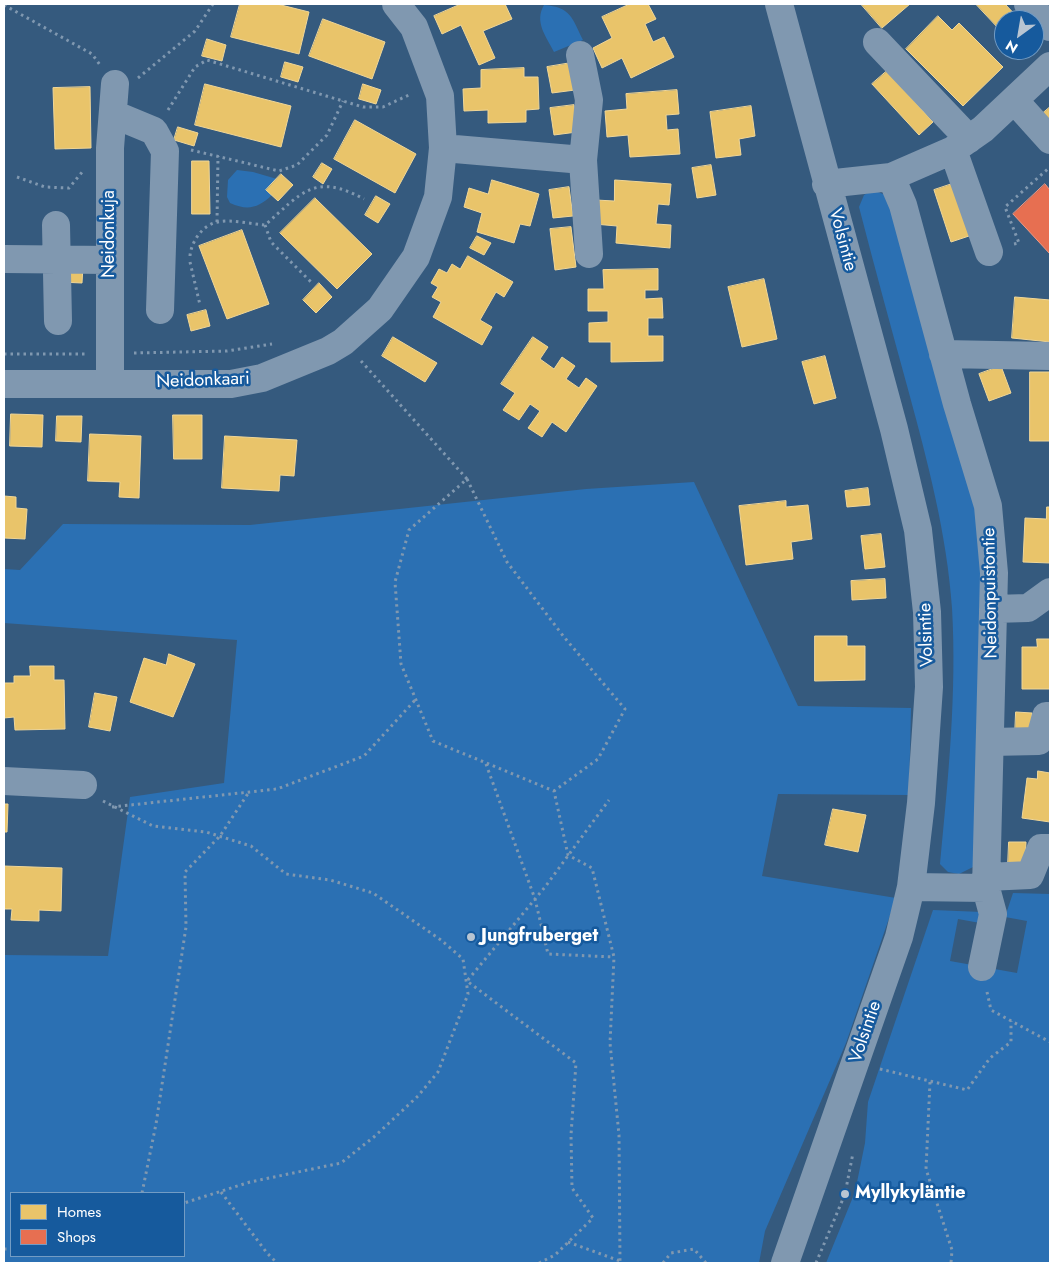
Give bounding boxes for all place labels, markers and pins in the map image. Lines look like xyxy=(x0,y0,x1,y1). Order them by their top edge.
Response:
place label: Jungfruberget xyxy=(481,926,598,948)
marker: Jungfruberget xyxy=(465,931,477,943)
place label: Myllykyläntie xyxy=(855,1183,966,1205)
marker: Myllykyläntie xyxy=(839,1188,851,1200)

